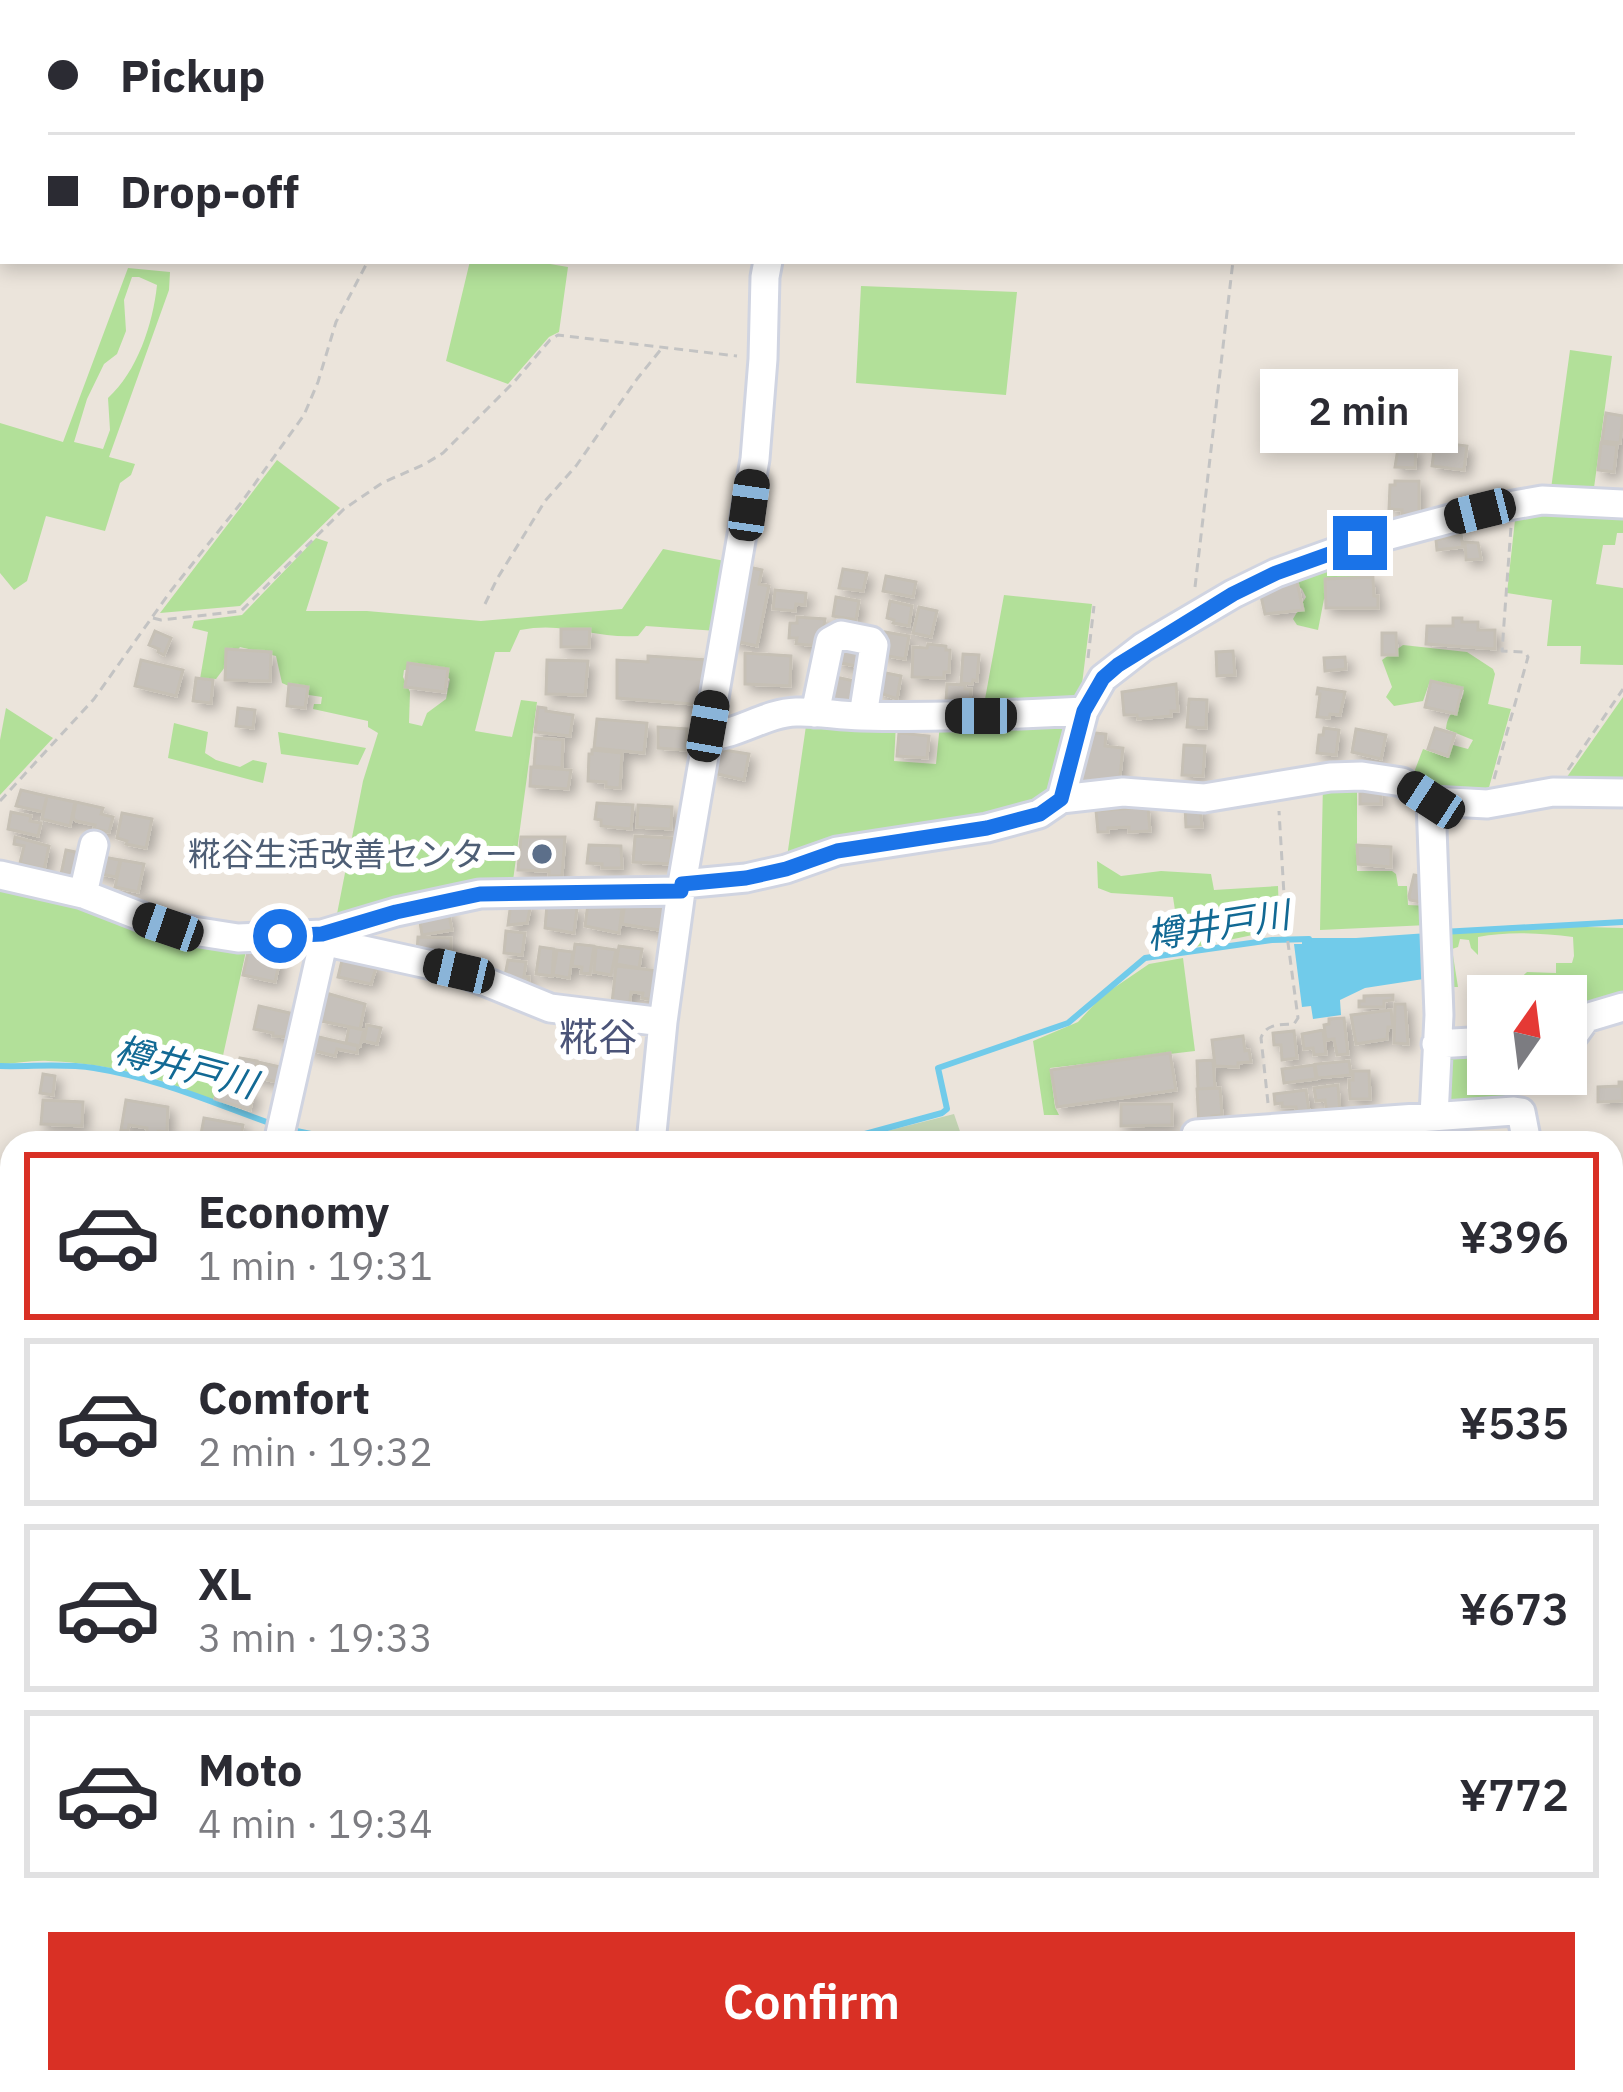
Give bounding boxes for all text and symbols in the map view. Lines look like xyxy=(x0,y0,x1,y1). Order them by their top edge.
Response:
text: Pickup xyxy=(120,46,265,104)
text: Drop-off xyxy=(120,162,299,220)
callout: 2 min xyxy=(1261,369,1459,453)
text: 2 min xyxy=(1309,385,1409,436)
car xyxy=(726,467,772,543)
car xyxy=(1441,485,1519,537)
route end xyxy=(1333,516,1387,570)
car xyxy=(684,687,732,765)
car xyxy=(945,698,1017,734)
car xyxy=(1391,765,1471,835)
place label: 糀谷生活改善センター xyxy=(188,832,518,875)
marker: 糀谷生活改善センター xyxy=(529,841,555,867)
water label: 樽井戸川 xyxy=(1143,889,1297,959)
car xyxy=(128,898,208,956)
route start xyxy=(253,909,307,963)
car xyxy=(420,945,498,997)
north arrow xyxy=(1467,975,1587,1095)
map controls xyxy=(1467,975,1587,1095)
district label: 糀谷 xyxy=(559,1011,637,1062)
water label: 樽井戸川 xyxy=(110,1025,266,1109)
icon: car xyxy=(54,1182,162,1290)
text: Economy xyxy=(198,1182,389,1240)
text: ¥396 xyxy=(1459,1207,1569,1265)
text: 1 min · 19:31 xyxy=(198,1240,433,1291)
icon: car xyxy=(54,1368,162,1476)
text: Comfort xyxy=(198,1368,370,1426)
text: ¥535 xyxy=(1459,1393,1569,1451)
text: 2 min · 19:32 xyxy=(198,1426,433,1477)
icon: car xyxy=(54,1554,162,1662)
text: XL xyxy=(198,1554,252,1612)
text: ¥673 xyxy=(1459,1579,1569,1637)
text: 3 min · 19:33 xyxy=(198,1612,433,1663)
icon: car xyxy=(54,1740,162,1848)
text: Moto xyxy=(198,1740,302,1798)
text: ¥772 xyxy=(1459,1765,1569,1823)
text: 4 min · 19:34 xyxy=(198,1798,433,1849)
button: Confirm xyxy=(48,1932,1575,2070)

